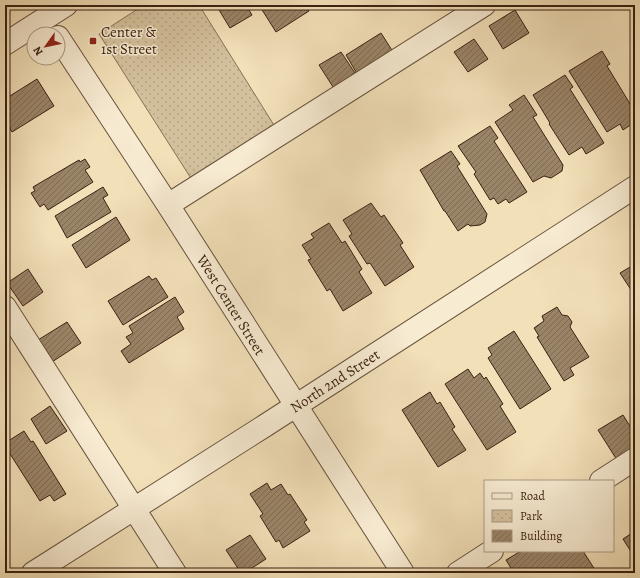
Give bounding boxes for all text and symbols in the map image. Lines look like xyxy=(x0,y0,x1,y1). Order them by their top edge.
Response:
place label: Center & 1st Street xyxy=(101,22,157,59)
north arrow xyxy=(26,26,66,66)
marker: Center & 1st Street xyxy=(88,36,98,46)
text: N xyxy=(30,44,47,59)
street label: West Center Street xyxy=(192,250,270,359)
street label: North 2nd Street xyxy=(286,345,384,417)
legend xyxy=(484,480,614,552)
text: Road xyxy=(520,488,546,504)
text: Park xyxy=(520,508,543,524)
text: Building xyxy=(520,528,562,544)

